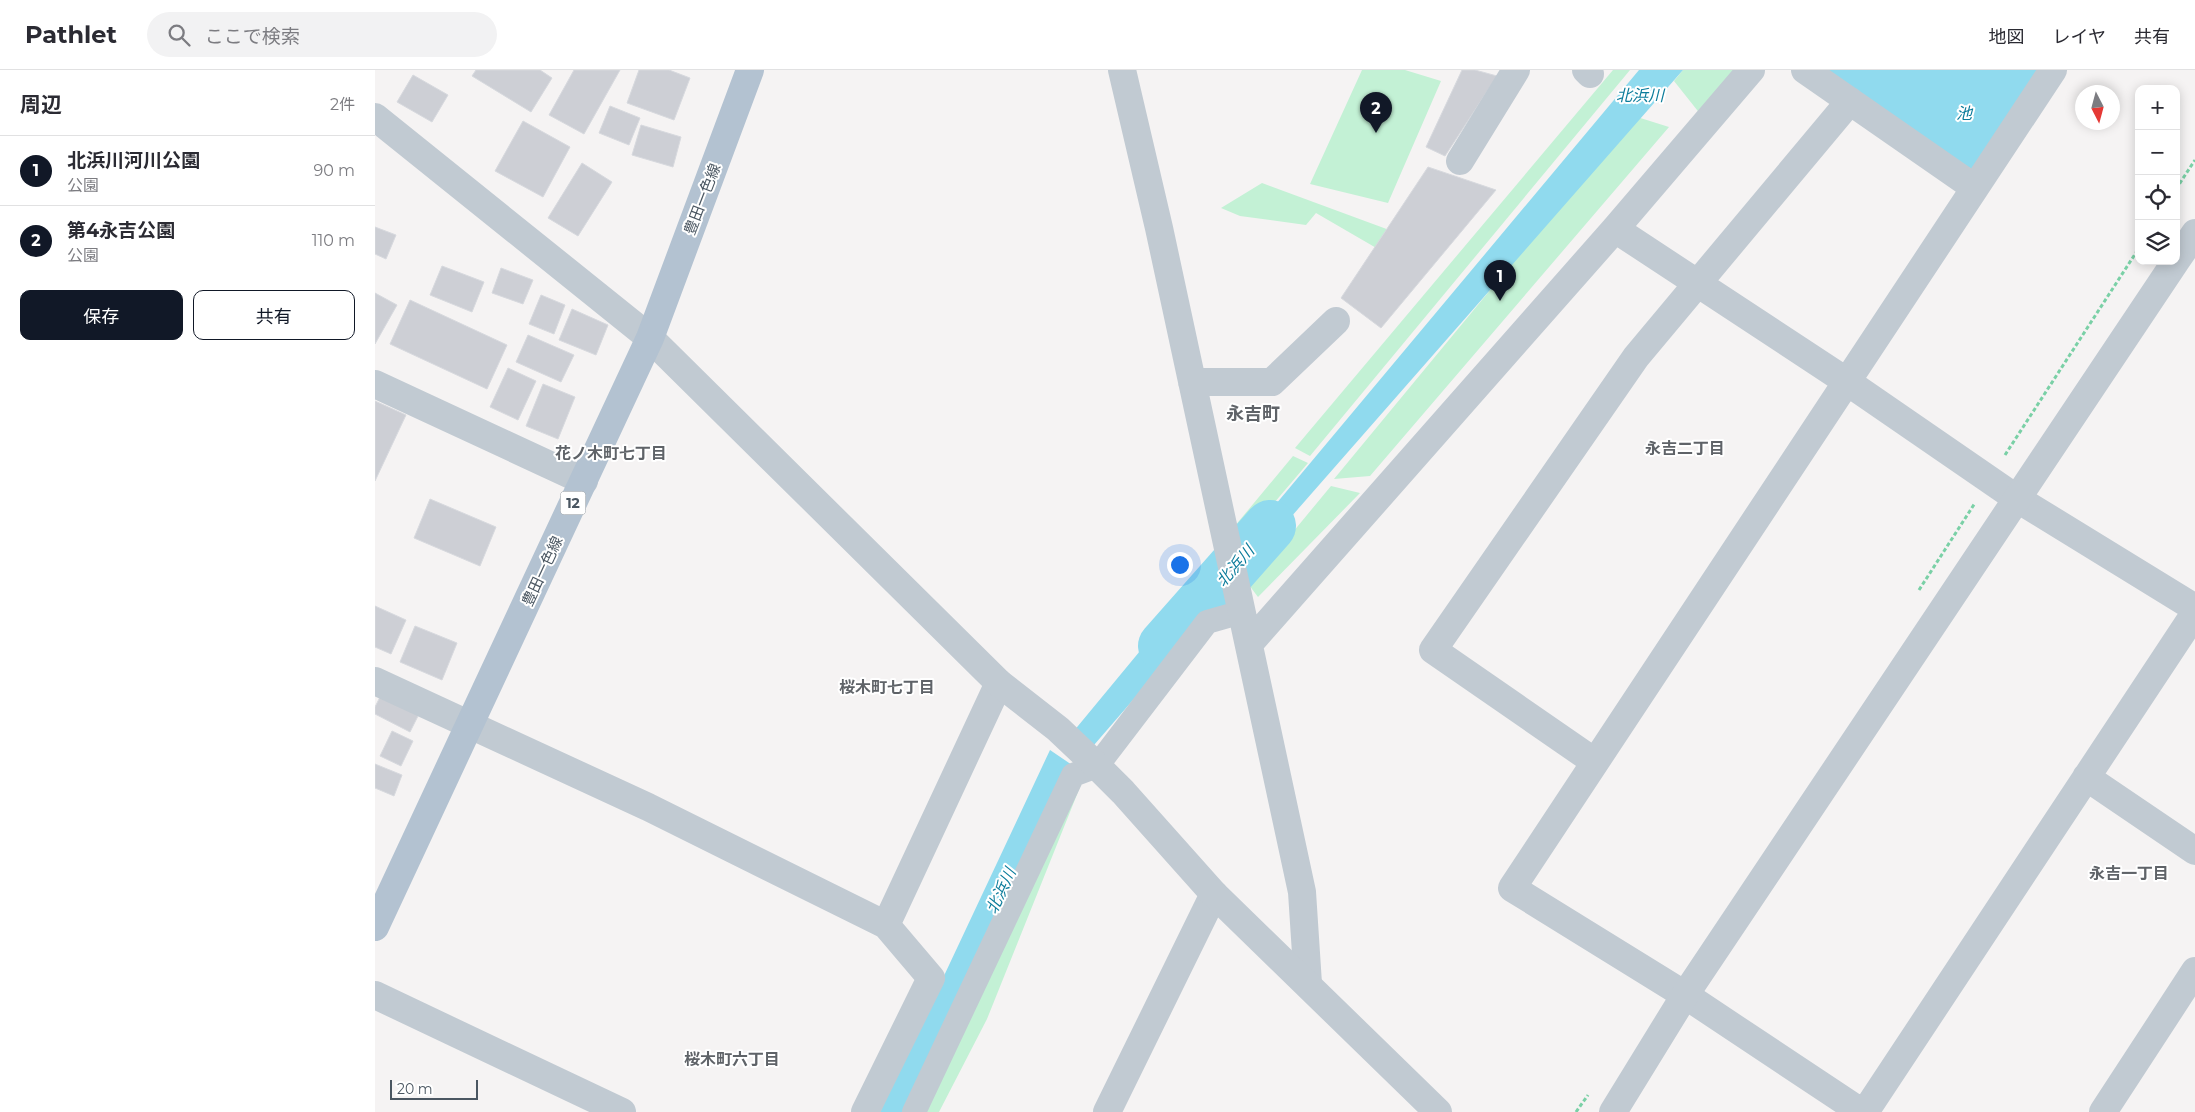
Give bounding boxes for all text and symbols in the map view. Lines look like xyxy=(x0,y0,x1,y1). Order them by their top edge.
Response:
search box xyxy=(147,12,497,57)
text: Pathlet xyxy=(25,20,117,49)
icon: search xyxy=(165,21,193,49)
text: ここで検索 xyxy=(205,25,300,48)
text: 地図 xyxy=(1989,26,2025,48)
text: レイヤ xyxy=(2053,26,2106,48)
text: 共有 xyxy=(2134,26,2170,48)
north arrow xyxy=(2075,85,2120,130)
map controls xyxy=(2135,85,2180,265)
button: + xyxy=(2135,85,2180,130)
water label: 北浜川 xyxy=(1616,86,1666,105)
text: 周辺 xyxy=(20,92,62,117)
pin: 2 xyxy=(1360,92,1392,133)
text: 2件 xyxy=(330,95,355,114)
water label: 池 xyxy=(1956,104,1974,123)
button: − xyxy=(2135,130,2180,175)
text: 北浜川河川公園 xyxy=(67,149,200,172)
text: 1 xyxy=(33,161,39,180)
text: 90 m xyxy=(313,161,355,180)
street label: 豊田一色線 xyxy=(680,161,724,237)
button: locate xyxy=(2135,175,2180,220)
text: 公園 xyxy=(67,176,99,195)
text: 第4永吉公園 xyxy=(67,219,175,242)
button: layers xyxy=(2135,220,2180,265)
text: 2 xyxy=(31,231,41,250)
text: 110 m xyxy=(312,231,355,250)
text: 公園 xyxy=(67,246,99,265)
pin: 1 xyxy=(1484,260,1516,301)
button: 保存 xyxy=(20,290,183,340)
button: 共有 xyxy=(193,290,355,340)
district label: 永吉町 xyxy=(1226,403,1280,425)
district label: 永吉二丁目 xyxy=(1645,439,1725,458)
district label: 花ノ木町七丁目 xyxy=(555,444,667,463)
road number: 12 xyxy=(561,492,585,514)
street label: 豊田一色線 xyxy=(518,533,566,609)
water label: 北浜川 xyxy=(1212,540,1259,590)
your location xyxy=(1167,552,1193,578)
district label: 桜木町七丁目 xyxy=(839,678,935,697)
water label: 北浜川 xyxy=(982,863,1021,917)
district label: 永吉一丁目 xyxy=(2089,864,2169,883)
district label: 桜木町六丁目 xyxy=(684,1050,780,1069)
scale bar xyxy=(390,1077,477,1100)
text: 20 m xyxy=(397,1080,433,1098)

